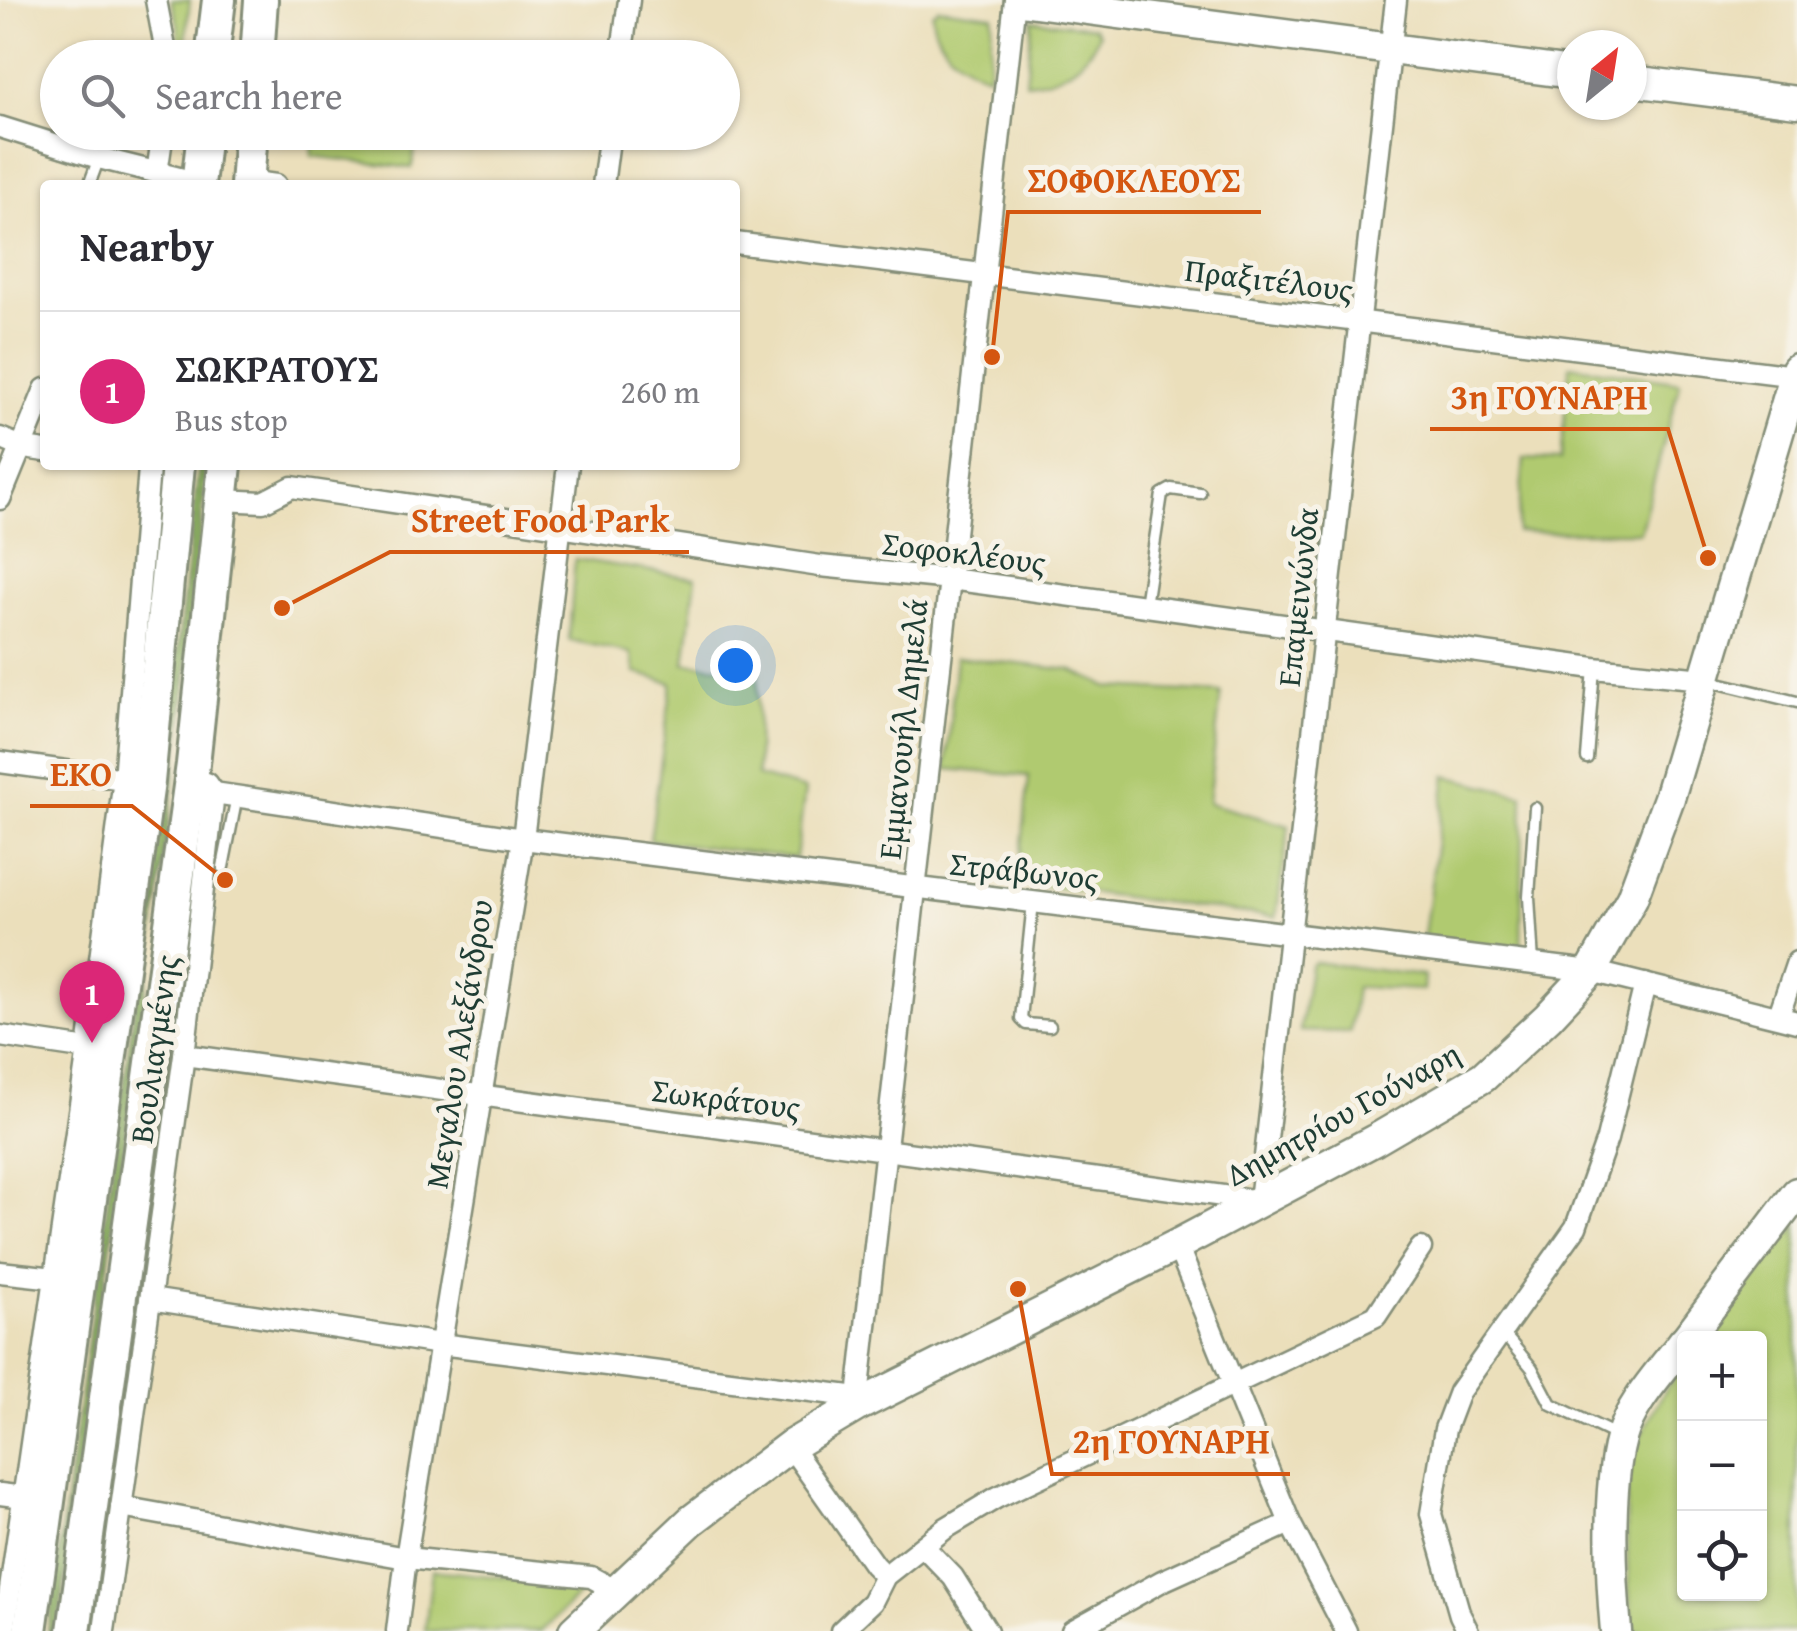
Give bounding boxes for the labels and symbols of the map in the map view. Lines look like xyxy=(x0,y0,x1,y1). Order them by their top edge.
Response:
north arrow xyxy=(1557,30,1647,120)
callout: ΣΟΦΟΚΛΕΟΥΣ xyxy=(1008,147,1261,212)
text: ΣΟΦΟΚΛΕΟΥΣ xyxy=(1027,154,1241,205)
street label: Πραξιτέλους xyxy=(1182,246,1356,313)
callout: 3η ΓΟΥΝΑΡΗ xyxy=(1430,364,1668,429)
text: 3η ΓΟΥΝΑΡΗ xyxy=(1450,371,1648,422)
callout: Street Food Park xyxy=(390,487,689,552)
text: Street Food Park xyxy=(411,494,670,545)
street label: Επαμεινώνδα xyxy=(1265,505,1330,689)
street label: Σοφοκλέους xyxy=(880,519,1049,586)
street label: Εμμανουήλ Δημελά xyxy=(865,596,940,862)
your location xyxy=(710,640,761,691)
callout: EKO xyxy=(30,741,132,806)
text: EKO xyxy=(50,748,112,799)
street label: Στράβωνος xyxy=(948,839,1101,902)
street label: Μεγαλου Αλεξάνδρου xyxy=(412,896,505,1192)
street label: Βουλιαγμένης xyxy=(117,951,190,1146)
pin: 1 xyxy=(59,960,124,1043)
street label: Δημητρίου Γούναρη xyxy=(1217,1030,1468,1197)
street label: Σωκράτους xyxy=(649,1066,803,1131)
callout: 2η ΓΟΥΝΑΡΗ xyxy=(1052,1409,1290,1474)
text: 2η ΓΟΥΝΑΡΗ xyxy=(1072,1415,1270,1466)

